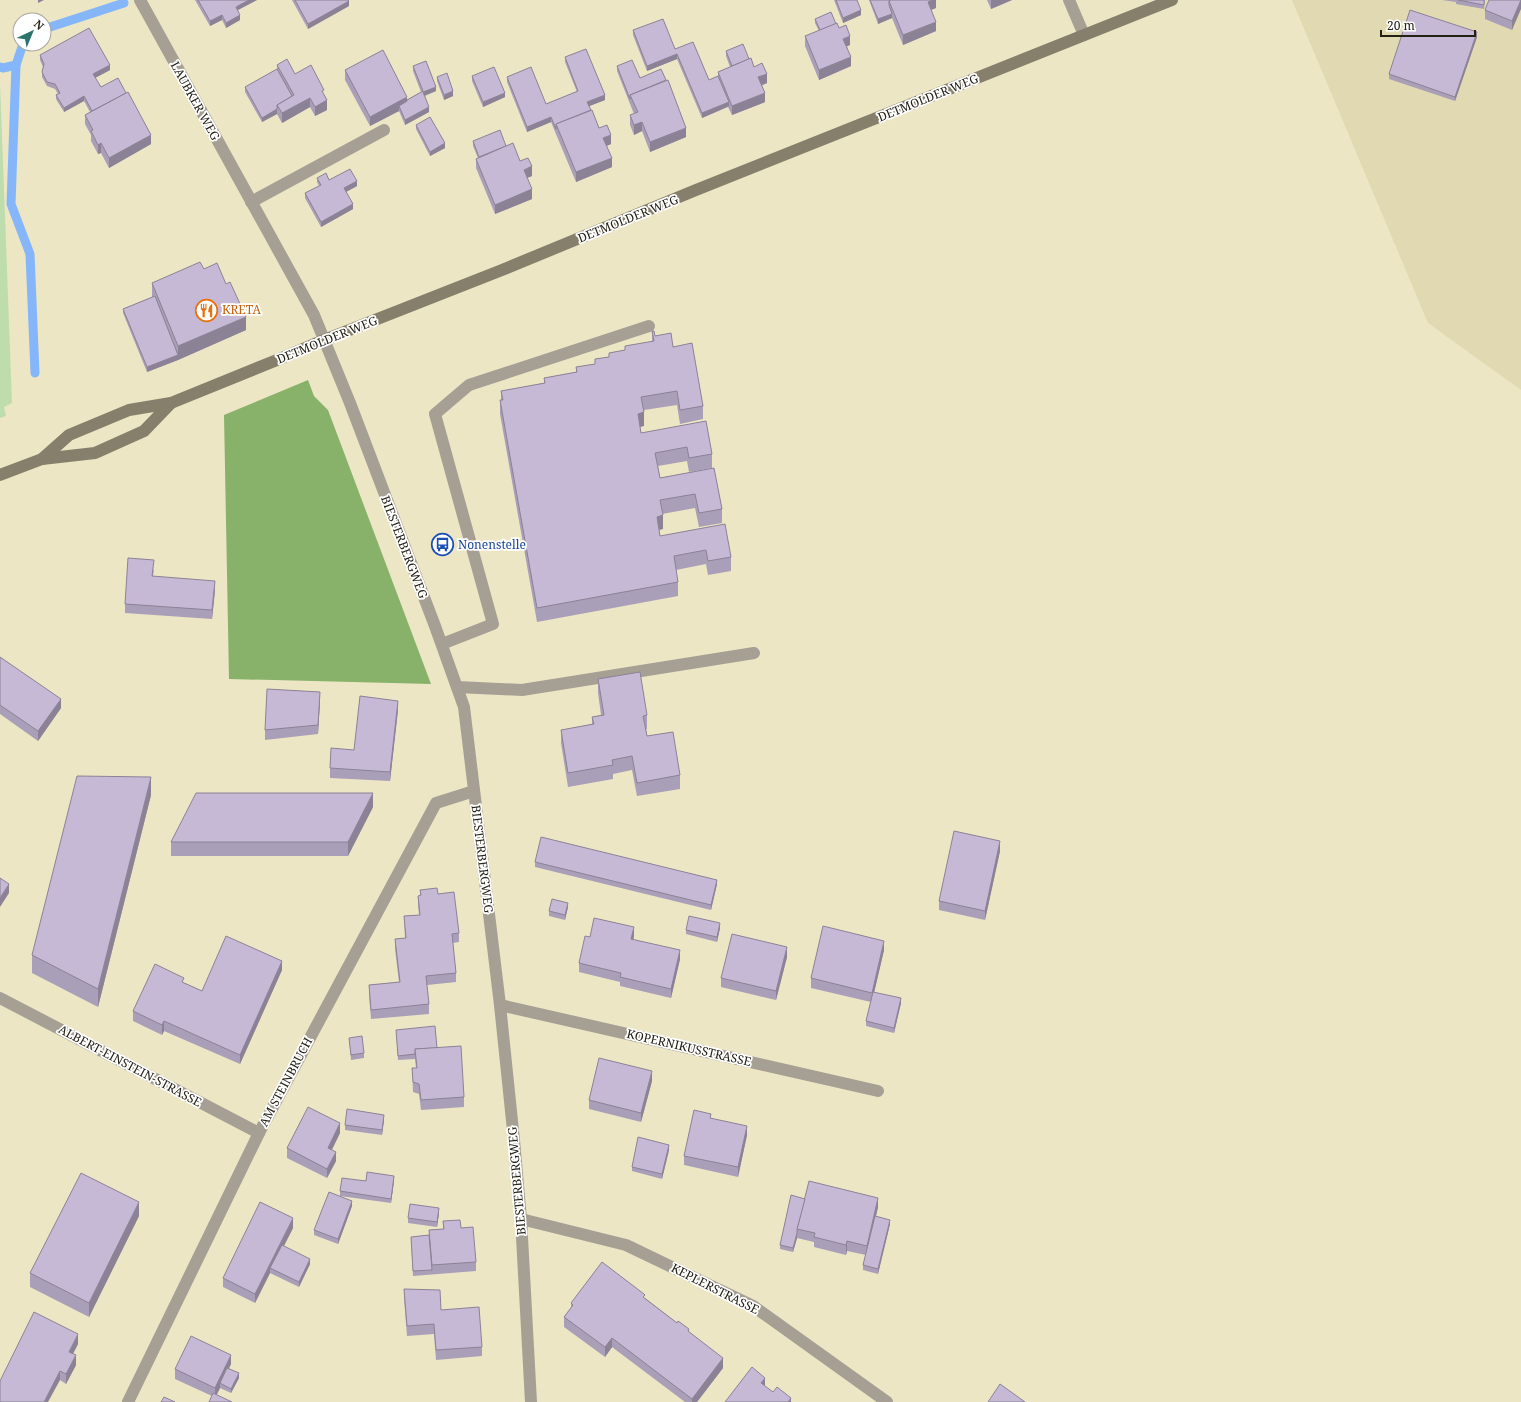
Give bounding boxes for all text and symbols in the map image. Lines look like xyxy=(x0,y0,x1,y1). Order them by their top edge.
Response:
north arrow xyxy=(12,12,52,52)
scale bar xyxy=(1381,12,1475,38)
text: N xyxy=(31,16,48,33)
text: 20 m xyxy=(1387,17,1415,34)
street label: LAUBKER WEG xyxy=(167,58,224,144)
street label: DETMOLDER WEG xyxy=(875,69,981,125)
street label: DETMOLDER WEG xyxy=(575,190,681,246)
restaurant icon: KRETA xyxy=(194,297,220,323)
place label: KRETA xyxy=(222,301,261,318)
street label: DETMOLDER WEG xyxy=(274,311,380,367)
street label: BIESTERBERGWEG xyxy=(377,493,432,601)
bus stop icon: Nonenstelle xyxy=(429,532,455,558)
place label: Nonenstelle xyxy=(458,536,526,553)
street label: BIESTERBERGWEG xyxy=(467,804,498,914)
street label: ALBERT-EINSTEIN-STRASSE xyxy=(56,1021,205,1111)
street label: KOPERNIKUSSTRASSE xyxy=(625,1025,753,1070)
street label: AM STEINBRUCH xyxy=(255,1034,316,1129)
street label: BIESTERBERGWEG xyxy=(503,1126,530,1236)
street label: KEPLERSTRASSE xyxy=(668,1259,762,1318)

